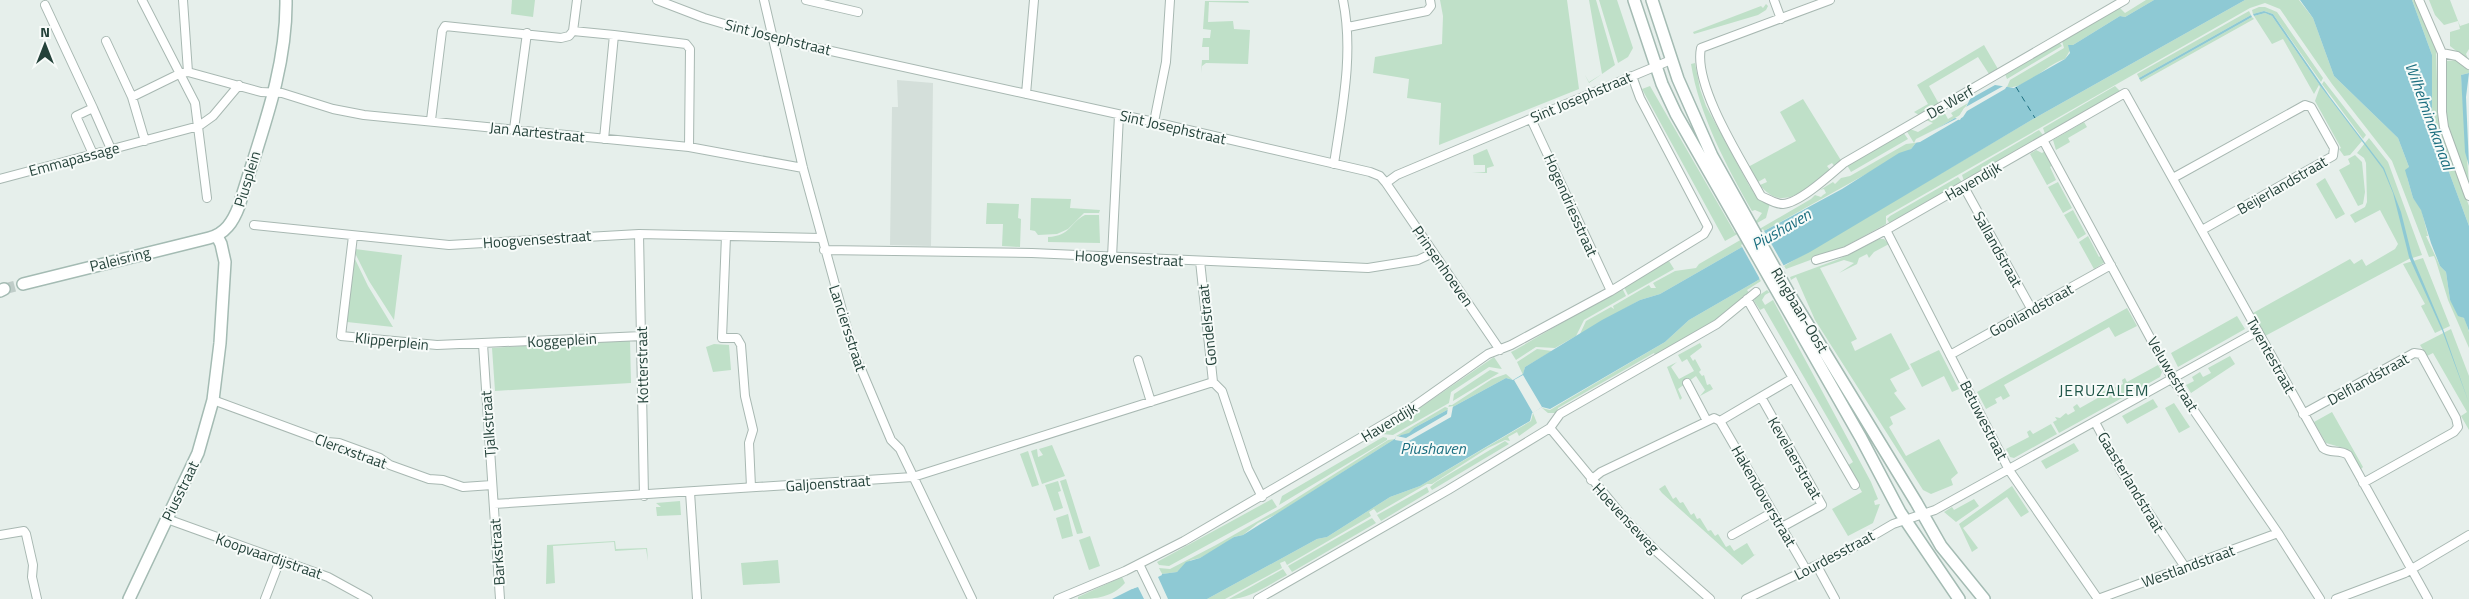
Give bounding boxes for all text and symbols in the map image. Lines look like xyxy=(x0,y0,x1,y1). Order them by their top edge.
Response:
street label: Sint Josephstraat xyxy=(723,13,834,61)
north arrow xyxy=(20,20,70,70)
text: N xyxy=(40,21,50,42)
water label: Wilhelminakanaal xyxy=(2399,59,2461,175)
street label: Sint Josephstraat xyxy=(1527,65,1636,129)
street label: De Werf xyxy=(1922,79,1978,125)
street label: Sint Josephstraat xyxy=(1118,104,1229,151)
street label: Jan Aartestraat xyxy=(488,116,586,149)
street label: Emmapassage xyxy=(26,136,122,182)
street label: Piusplein xyxy=(228,148,266,210)
street label: Beijerlandstraat xyxy=(2233,149,2332,220)
street label: Hogendriesstraat xyxy=(1538,150,1604,261)
street label: Havendijk xyxy=(1940,156,2006,206)
water label: Piushaven xyxy=(1747,202,1816,256)
street label: Sallandstraat xyxy=(1968,207,2029,292)
street label: Prinsenhoeven xyxy=(1407,221,1479,311)
street label: Hoogvensestraat xyxy=(482,224,593,254)
street label: Paleisring xyxy=(87,240,153,278)
street label: Hoogvensestraat xyxy=(1074,244,1185,272)
street label: Ringbaan-Oost xyxy=(1765,263,1835,358)
street label: Gooilandstraat xyxy=(1985,277,2078,343)
street label: Lanciersstraat xyxy=(823,282,873,375)
street label: Gondelstraat xyxy=(1191,282,1223,367)
street label: Twentestraat xyxy=(2240,313,2302,398)
street label: Kotterstraat xyxy=(630,325,654,404)
street label: Klipperplein xyxy=(354,326,430,356)
street label: Koggeplein xyxy=(527,327,597,353)
street label: Veluwestraat xyxy=(2142,332,2205,417)
street label: Delflandstraat xyxy=(2323,347,2414,411)
street label: Betuwestraat xyxy=(1954,376,2014,464)
district label: JERUZALEM xyxy=(2059,378,2149,402)
street label: Tjalkstraat xyxy=(474,389,502,458)
street label: Havendijk xyxy=(1357,396,1421,448)
street label: Kevelaerstraat xyxy=(1762,412,1828,504)
street label: Clercxstraat xyxy=(312,427,391,475)
street label: Gaasterlandstraat xyxy=(2092,427,2171,537)
water label: Piushaven xyxy=(1400,436,1467,460)
street label: Hakendoverstraat xyxy=(1726,441,1803,552)
street label: Piusstraat xyxy=(155,456,205,525)
street label: Galjoenstraat xyxy=(785,469,872,497)
street label: Hoevenseweg xyxy=(1587,478,1665,559)
street label: Barkstraat xyxy=(483,517,511,586)
street label: Lourdesstraat xyxy=(1790,524,1879,586)
street label: Koopvaardijstraat xyxy=(213,527,326,585)
street label: Westlandstraat xyxy=(2138,538,2238,593)

